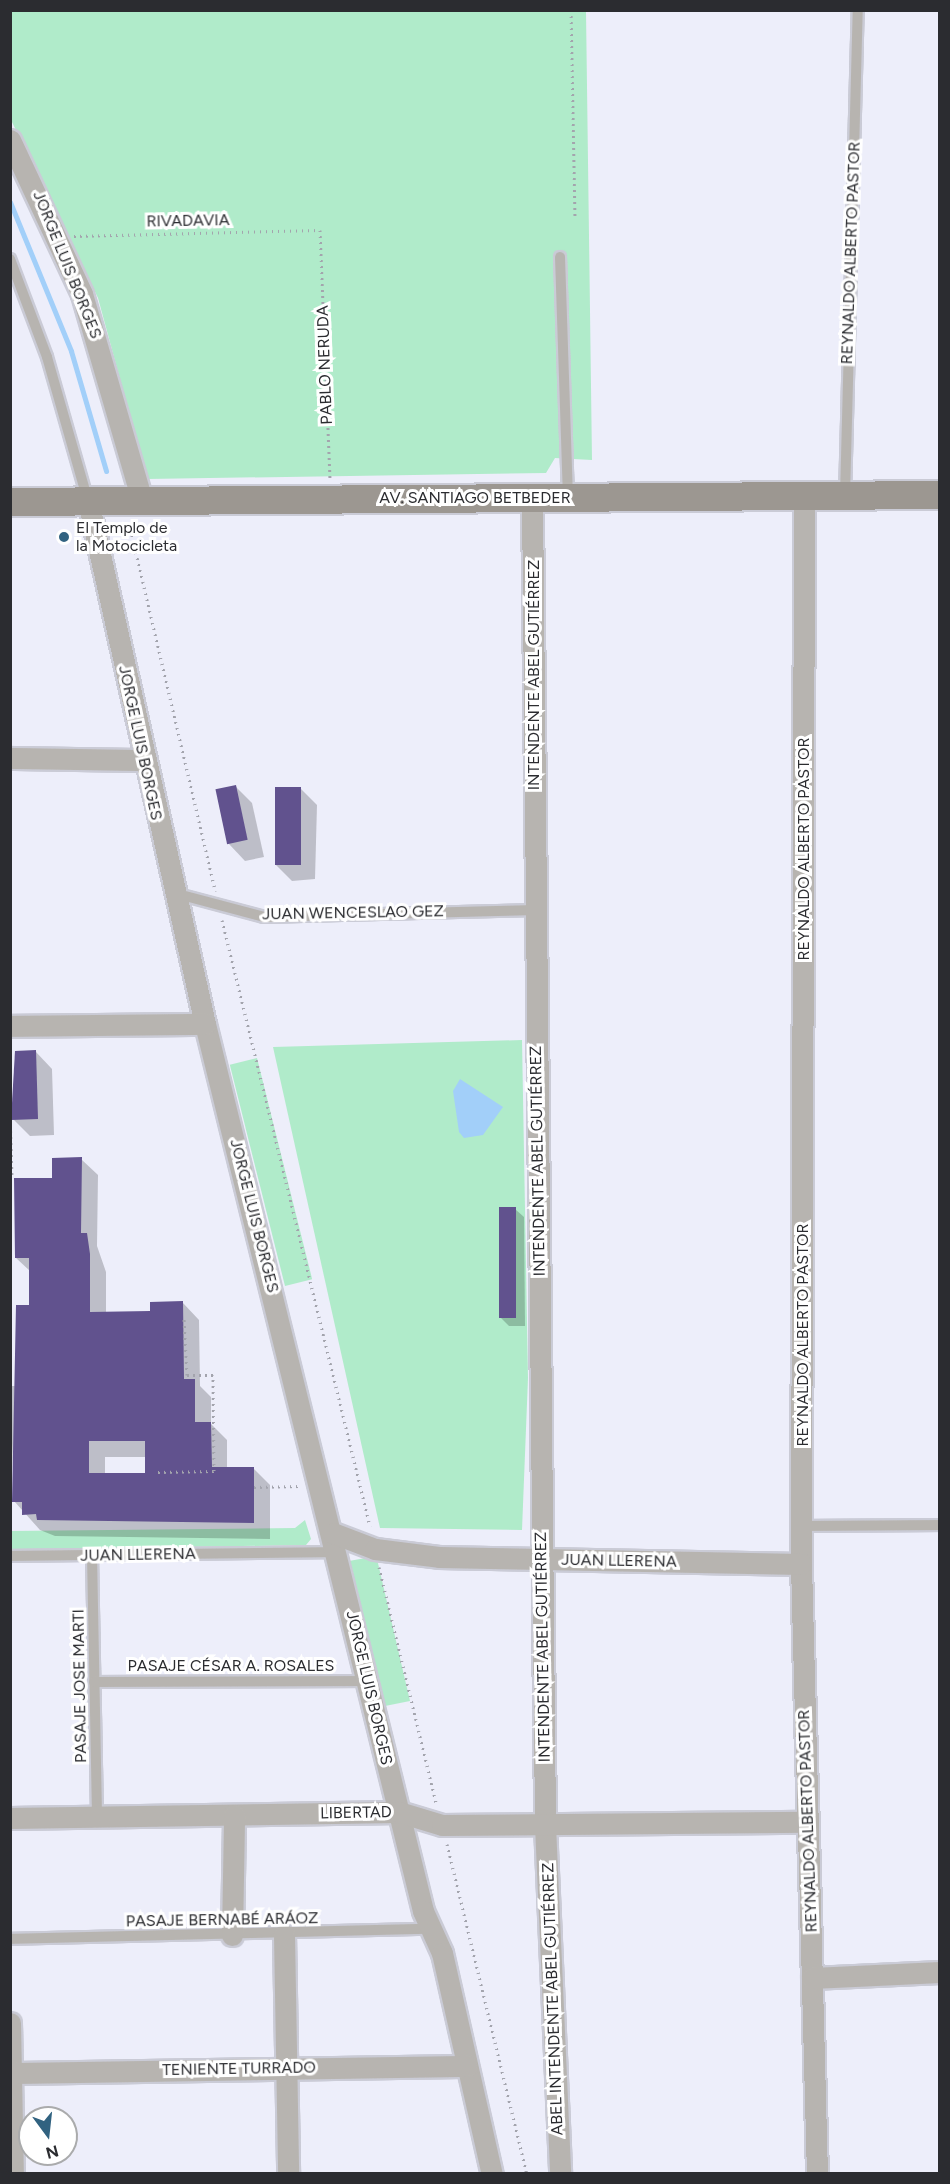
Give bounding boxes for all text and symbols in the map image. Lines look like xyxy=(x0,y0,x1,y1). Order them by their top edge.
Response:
street label: REYNALDO ALBERTO PASTOR xyxy=(838,141,864,365)
street label: JORGE LUIS BORGES xyxy=(29,188,105,342)
street label: RIVADAVIA xyxy=(146,211,230,231)
street label: PABLO NERUDA xyxy=(313,305,337,425)
street label: AV. SANTIAGO BETBEDER xyxy=(379,488,571,508)
place label: El Templo de la Motocicleta xyxy=(76,518,177,556)
marker: El Templo de la Motocicleta xyxy=(57,530,71,544)
street label: INTENDENTE ABEL GUTIÉRREZ xyxy=(524,560,544,790)
street label: JORGE LUIS BORGES xyxy=(114,664,166,822)
street label: REYNALDO ALBERTO PASTOR xyxy=(794,738,814,960)
street label: JUAN WENCESLAO GEZ xyxy=(262,902,444,924)
street label: INTENDENTE ABEL GUTIÉRREZ xyxy=(526,1046,550,1276)
street label: JORGE LUIS BORGES xyxy=(226,1137,282,1295)
street label: REYNALDO ALBERTO PASTOR xyxy=(793,1224,813,1446)
street label: INTENDENTE ABEL GUTIÉRREZ xyxy=(531,1532,555,1762)
street label: JUAN LLERENA xyxy=(80,1544,196,1566)
street label: JUAN LLERENA xyxy=(561,1550,677,1572)
street label: PASAJE JOSE MARTI xyxy=(69,1609,91,1763)
street label: JORGE LUIS BORGES xyxy=(342,1609,396,1767)
street label: PASAJE CÉSAR A. ROSALES xyxy=(128,1656,334,1676)
street label: REYNALDO ALBERTO PASTOR xyxy=(795,1709,821,1933)
street label: LIBERTAD xyxy=(320,1803,392,1823)
street label: ABEL INTENDENTE ABEL GUTIÉRREZ xyxy=(539,1862,567,2136)
street label: PASAJE BERNABÉ ARÁOZ xyxy=(126,1909,318,1931)
street label: TENIENTE TURRADO xyxy=(162,2058,316,2080)
north arrow xyxy=(18,2106,78,2166)
text: N xyxy=(44,2141,61,2163)

